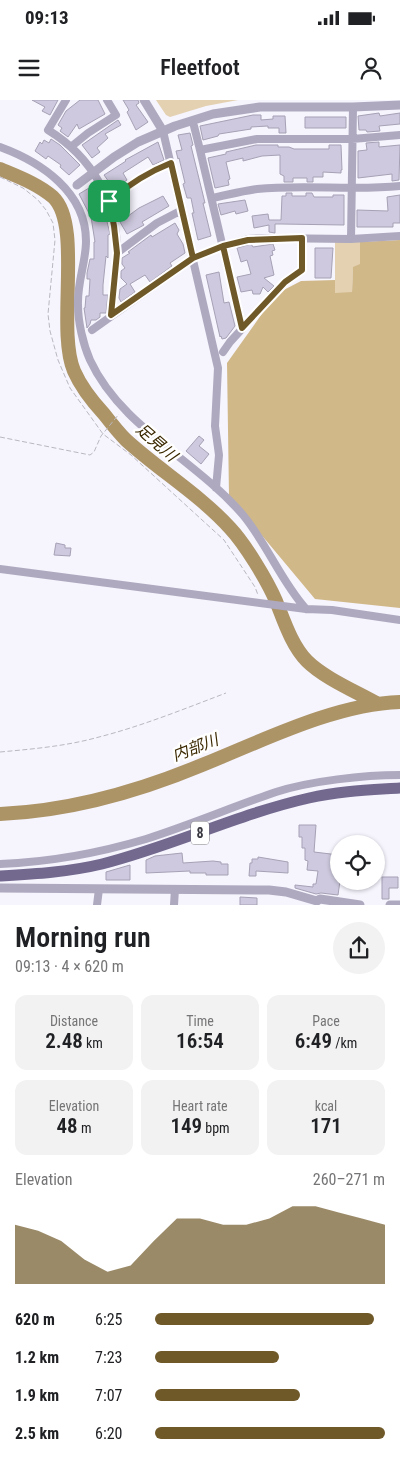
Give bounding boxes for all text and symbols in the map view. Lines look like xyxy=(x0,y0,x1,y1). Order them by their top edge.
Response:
text: 09:13 xyxy=(25,6,69,29)
icon: menu xyxy=(15,54,43,82)
icon: person xyxy=(357,54,385,82)
text: Fleetfoot xyxy=(160,55,240,80)
pin xyxy=(88,180,130,222)
icon: arrive xyxy=(95,187,123,215)
water label: 足見川 xyxy=(132,419,183,467)
water label: 内部川 xyxy=(169,729,223,765)
road number: 8 xyxy=(191,821,209,844)
map controls xyxy=(330,835,385,890)
button: locate xyxy=(330,835,385,890)
text: Morning run xyxy=(15,921,151,954)
button: share xyxy=(333,922,385,974)
text: 09:13 · 4 × 620 m xyxy=(15,957,124,976)
text: Distance xyxy=(50,1013,98,1029)
text: Time xyxy=(186,1013,214,1029)
text: Pace xyxy=(312,1013,340,1029)
text: 2.48 xyxy=(45,1029,83,1053)
text: 16:54 xyxy=(176,1029,224,1053)
text: 6:49 xyxy=(295,1029,332,1053)
text: km xyxy=(83,1035,103,1051)
text: /km xyxy=(332,1035,357,1051)
text: Elevation xyxy=(49,1098,99,1114)
text: Heart rate xyxy=(172,1098,228,1114)
text: kcal xyxy=(315,1098,337,1114)
text: 48 xyxy=(57,1114,78,1138)
text: 149 xyxy=(170,1114,202,1138)
text: 171 xyxy=(310,1114,342,1138)
text: m xyxy=(78,1120,91,1136)
text: bpm xyxy=(202,1120,230,1136)
text: Elevation xyxy=(15,1170,73,1189)
text: 260–271 m xyxy=(313,1170,385,1189)
text: 620 m xyxy=(15,1310,55,1329)
text: 6:25 xyxy=(95,1310,122,1329)
text: 1.2 km xyxy=(15,1348,59,1367)
text: 7:23 xyxy=(95,1348,122,1367)
text: 1.9 km xyxy=(15,1386,59,1405)
text: 7:07 xyxy=(95,1386,122,1405)
text: 2.5 km xyxy=(15,1424,59,1443)
text: 6:20 xyxy=(95,1424,122,1443)

